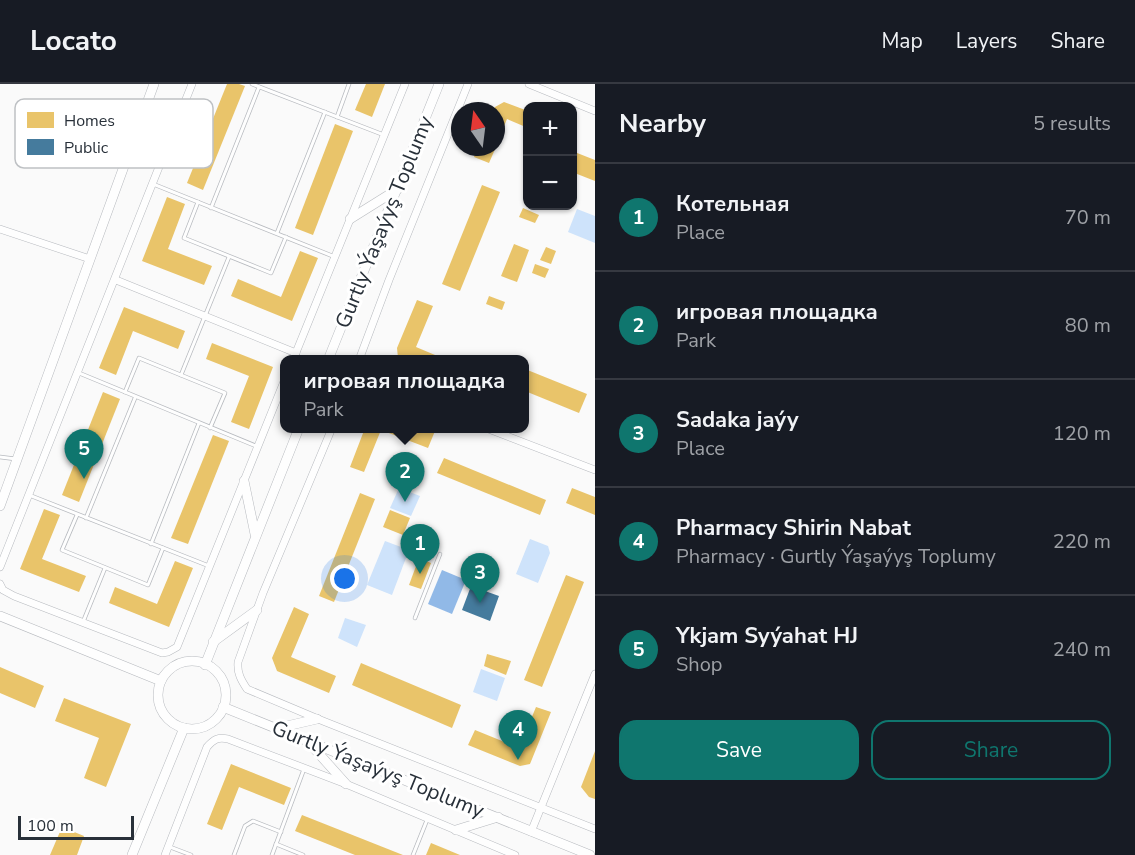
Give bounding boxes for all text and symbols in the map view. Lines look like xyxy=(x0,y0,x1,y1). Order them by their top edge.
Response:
text: Locato xyxy=(30,22,117,60)
text: Map xyxy=(881,27,923,55)
text: Layers xyxy=(956,27,1017,55)
text: Share xyxy=(1050,27,1105,55)
legend xyxy=(15,99,213,168)
north arrow xyxy=(451,102,505,156)
map controls xyxy=(523,102,577,210)
button: + xyxy=(523,102,577,156)
text: Nearby xyxy=(619,106,706,141)
text: Homes xyxy=(64,110,115,132)
text: 5 results xyxy=(1033,110,1111,137)
street label: Gurtly Ýaşaýyş Toplumy xyxy=(329,111,440,332)
text: Public xyxy=(64,137,109,159)
button: − xyxy=(523,156,577,210)
text: Котельная xyxy=(676,189,790,219)
text: 1 xyxy=(633,204,645,231)
text: 70 m xyxy=(1065,204,1111,231)
text: Place xyxy=(676,219,725,246)
text: игровая площадка xyxy=(676,297,878,327)
text: 2 xyxy=(633,312,645,339)
text: 80 m xyxy=(1065,312,1111,339)
text: Park xyxy=(676,327,716,354)
popup xyxy=(280,355,529,433)
text: игровая площадка xyxy=(304,366,505,396)
text: Park xyxy=(304,396,343,423)
text: Sadaka jaýy xyxy=(676,405,798,435)
text: 3 xyxy=(633,420,645,447)
text: 120 m xyxy=(1053,420,1111,447)
pin: 5 xyxy=(64,430,104,479)
text: Place xyxy=(676,435,725,462)
pin: 2 xyxy=(386,452,424,502)
text: Pharmacy Shirin Nabat xyxy=(676,513,911,543)
pin: 1 xyxy=(400,524,440,574)
text: 4 xyxy=(633,528,645,555)
text: 220 m xyxy=(1053,528,1111,555)
text: Pharmacy · Gurtly Ýaşaýyş Toplumy xyxy=(676,543,996,570)
pin: 3 xyxy=(460,554,500,603)
your location xyxy=(330,564,359,593)
text: Ykjam Syýahat HJ xyxy=(676,621,858,651)
text: 5 xyxy=(633,636,645,663)
text: 240 m xyxy=(1053,636,1111,663)
text: Shop xyxy=(676,651,722,678)
pin: 4 xyxy=(498,710,538,760)
street label: Gurtly Ýaşaýyş Toplumy xyxy=(268,714,489,825)
button: Save xyxy=(619,720,859,780)
button: Share xyxy=(871,720,1111,780)
scale bar xyxy=(18,813,134,840)
text: 100 m xyxy=(27,815,74,837)

